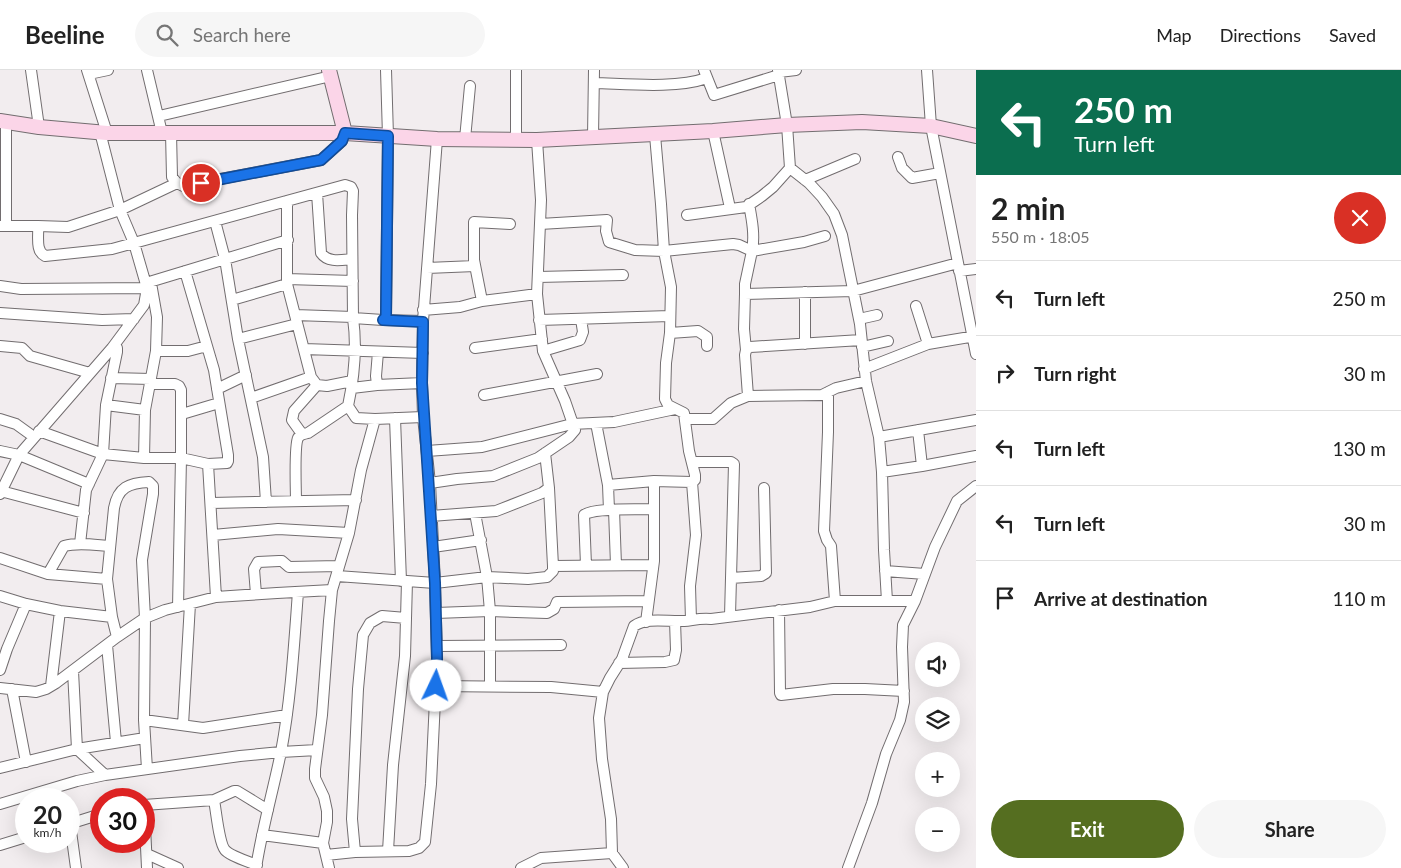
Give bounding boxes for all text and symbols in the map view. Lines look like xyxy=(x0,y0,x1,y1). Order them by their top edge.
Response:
search box xyxy=(135,12,485,57)
text: Beeline xyxy=(25,20,105,49)
icon: search xyxy=(153,21,181,49)
text: Search here xyxy=(193,23,291,46)
text: Map xyxy=(1156,24,1192,46)
text: Directions xyxy=(1220,24,1301,46)
text: Saved xyxy=(1329,24,1376,46)
text: 250 m xyxy=(1074,88,1173,130)
icon: left xyxy=(991,90,1056,155)
text: Turn left xyxy=(1074,130,1155,157)
pin xyxy=(180,162,222,204)
icon: arrive xyxy=(187,169,215,197)
text: 2 min xyxy=(991,190,1065,226)
button: close xyxy=(1334,192,1386,244)
text: 550 m · 18:05 xyxy=(991,227,1090,246)
icon: left xyxy=(991,284,1019,312)
text: Turn left xyxy=(1034,287,1105,310)
text: 250 m xyxy=(1332,287,1386,310)
icon: right xyxy=(991,359,1019,387)
text: Turn right xyxy=(1034,362,1116,385)
text: 30 m xyxy=(1343,362,1386,385)
icon: left xyxy=(991,434,1019,462)
text: Turn left xyxy=(1034,437,1105,460)
text: 130 m xyxy=(1332,437,1386,460)
icon: left xyxy=(991,509,1019,537)
text: Turn left xyxy=(1034,512,1105,535)
text: 30 m xyxy=(1343,512,1386,535)
icon: arrive xyxy=(991,584,1019,612)
text: Arrive at destination xyxy=(1034,587,1207,610)
text: 110 m xyxy=(1332,587,1386,610)
map controls xyxy=(915,642,960,852)
button: sound xyxy=(915,642,960,687)
position arrow xyxy=(409,659,461,711)
button: layers xyxy=(915,697,960,742)
button: + xyxy=(915,752,960,797)
speed limit sign: 30 xyxy=(90,788,155,853)
text: 20 xyxy=(33,799,62,829)
button: Exit xyxy=(991,800,1184,858)
button: Share xyxy=(1194,800,1386,858)
button: − xyxy=(915,807,960,852)
text: km/h xyxy=(33,825,62,840)

